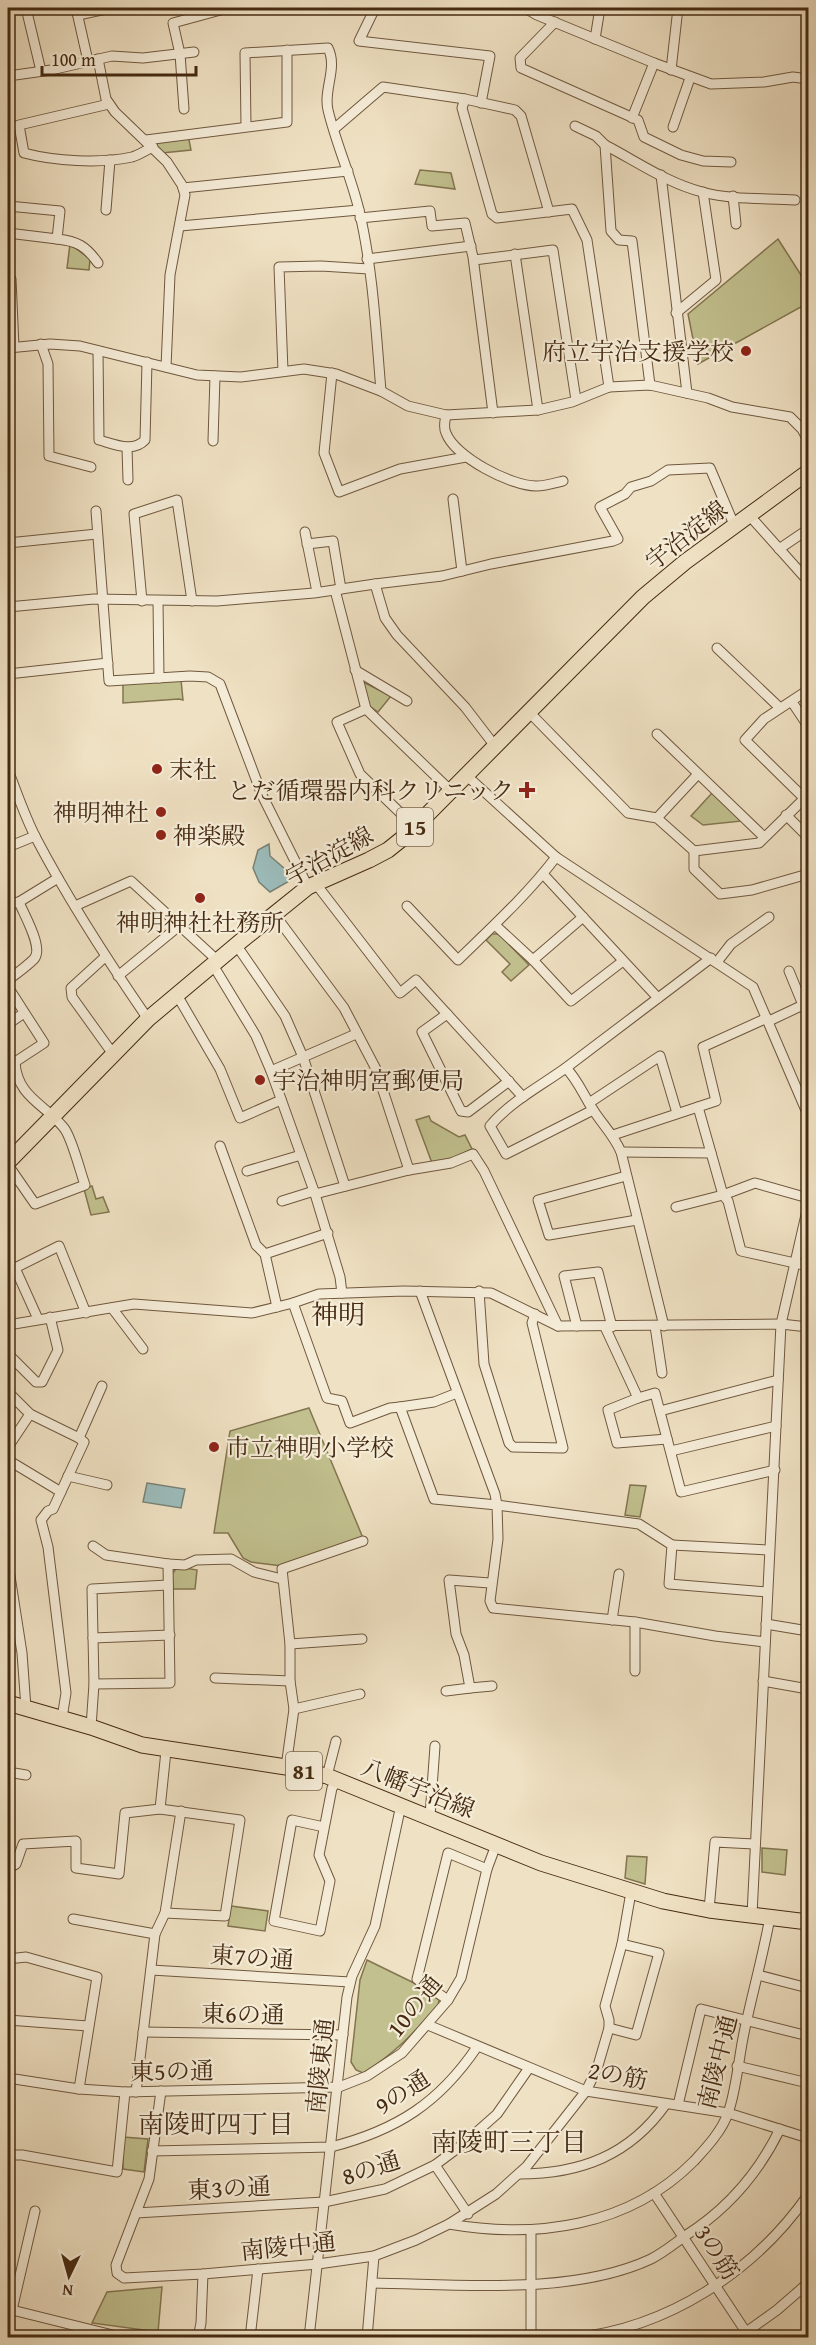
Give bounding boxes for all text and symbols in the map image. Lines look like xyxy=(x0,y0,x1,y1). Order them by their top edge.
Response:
scale bar xyxy=(42,39,196,77)
text: 100 m xyxy=(51,46,96,73)
place label: 府立宇治支援学校 xyxy=(542,334,734,369)
marker: 府立宇治支援学校 xyxy=(739,344,753,358)
street label: 宇治淀線 xyxy=(637,492,735,578)
place label: 末社 xyxy=(169,752,217,787)
marker: 末社 xyxy=(150,762,164,776)
place label: とだ循環器内科クリニック xyxy=(227,773,514,808)
marker: とだ循環器内科クリニック xyxy=(518,781,536,799)
place label: 神明神社 xyxy=(53,795,149,830)
marker: 神明神社 xyxy=(154,805,168,819)
road number: 15 xyxy=(397,808,433,846)
street label: 宇治淀線 xyxy=(279,817,379,895)
place label: 神楽殿 xyxy=(173,818,245,853)
marker: 神楽殿 xyxy=(154,828,168,842)
marker: 神明神社社務所 xyxy=(193,891,207,905)
place label: 神明神社社務所 xyxy=(116,905,284,940)
place label: 宇治神明宮郵便局 xyxy=(272,1063,464,1098)
marker: 宇治神明宮郵便局 xyxy=(253,1073,267,1087)
district label: 神明 xyxy=(311,1294,365,1334)
place label: 市立神明小学校 xyxy=(226,1430,394,1465)
marker: 市立神明小学校 xyxy=(207,1440,221,1454)
street label: 八幡宇治線 xyxy=(356,1749,480,1827)
road number: 81 xyxy=(286,1752,322,1790)
street label: 東7の通 xyxy=(209,1937,295,1977)
street label: 10の通 xyxy=(378,1967,450,2045)
street label: 東6の通 xyxy=(201,1996,285,2032)
street label: 南陵中通 xyxy=(688,2011,746,2113)
street label: 南陵東通 xyxy=(298,2016,342,2116)
street label: 2の筋 xyxy=(585,2052,651,2098)
street label: 東5の通 xyxy=(130,2053,214,2089)
street label: 9の通 xyxy=(367,2061,437,2123)
district label: 南陵町四丁目 xyxy=(138,2104,294,2143)
district label: 南陵町三丁目 xyxy=(431,2122,587,2161)
street label: 8の通 xyxy=(337,2142,405,2194)
street label: 東3の通 xyxy=(186,2168,272,2208)
street label: 3の筋 xyxy=(686,2217,748,2287)
street label: 南陵中通 xyxy=(238,2224,338,2268)
north arrow xyxy=(39,2246,99,2306)
text: N xyxy=(61,2278,74,2303)

